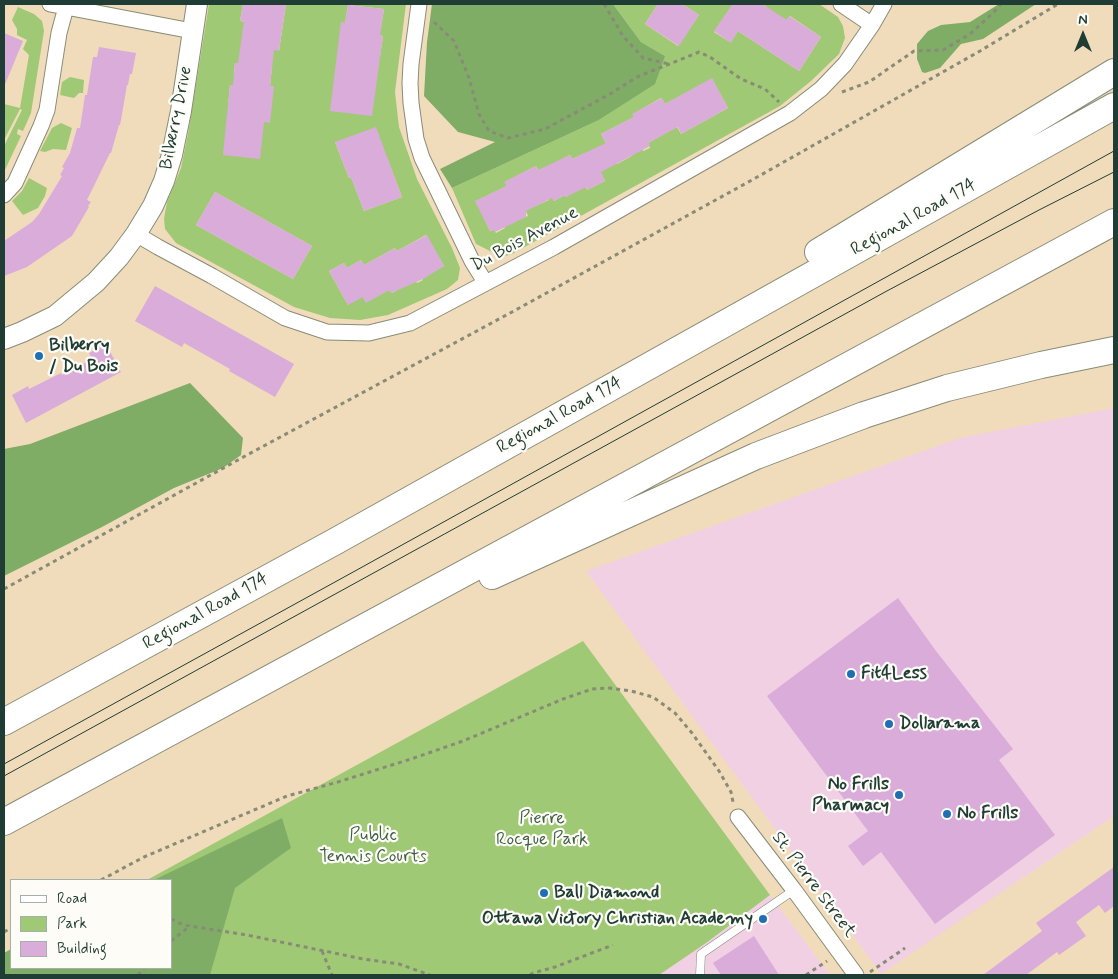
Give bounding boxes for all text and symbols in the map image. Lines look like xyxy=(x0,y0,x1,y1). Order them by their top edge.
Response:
north arrow xyxy=(1058,10,1108,60)
text: N xyxy=(1078,11,1088,29)
street label: Bilberry Drive xyxy=(156,64,198,172)
street label: Regional Road 174 xyxy=(847,175,981,261)
street label: Du Bois Avenue xyxy=(468,203,582,277)
place label: Bilberry / Du Bois xyxy=(49,335,118,378)
marker: Bilberry / Du Bois xyxy=(33,350,45,362)
street label: Regional Road 174 xyxy=(493,373,627,459)
street label: Regional Road 174 xyxy=(139,569,273,655)
place label: Fit4Less xyxy=(861,663,927,685)
marker: Fit4Less xyxy=(845,668,857,680)
place label: Dollarama xyxy=(899,713,980,735)
marker: Dollarama xyxy=(883,718,895,730)
place label: No Frills Pharmacy xyxy=(812,774,889,816)
marker: No Frills Pharmacy xyxy=(893,789,905,801)
place label: No Frills xyxy=(957,803,1018,825)
park label: Pierre Rocque Park xyxy=(496,808,588,851)
marker: No Frills xyxy=(941,808,953,820)
park label: Public Tennis Courts xyxy=(319,825,427,868)
street label: St. Pierre Street xyxy=(766,828,860,942)
legend xyxy=(10,879,172,969)
place label: Ball Diamond xyxy=(554,882,659,904)
marker: Ball Diamond xyxy=(538,887,550,899)
text: Road xyxy=(57,889,87,909)
place label: Ottawa Victory Christian Academy xyxy=(482,908,753,930)
marker: Ottawa Victory Christian Academy xyxy=(757,913,769,925)
text: Park xyxy=(57,914,87,934)
text: Building xyxy=(57,939,107,959)

